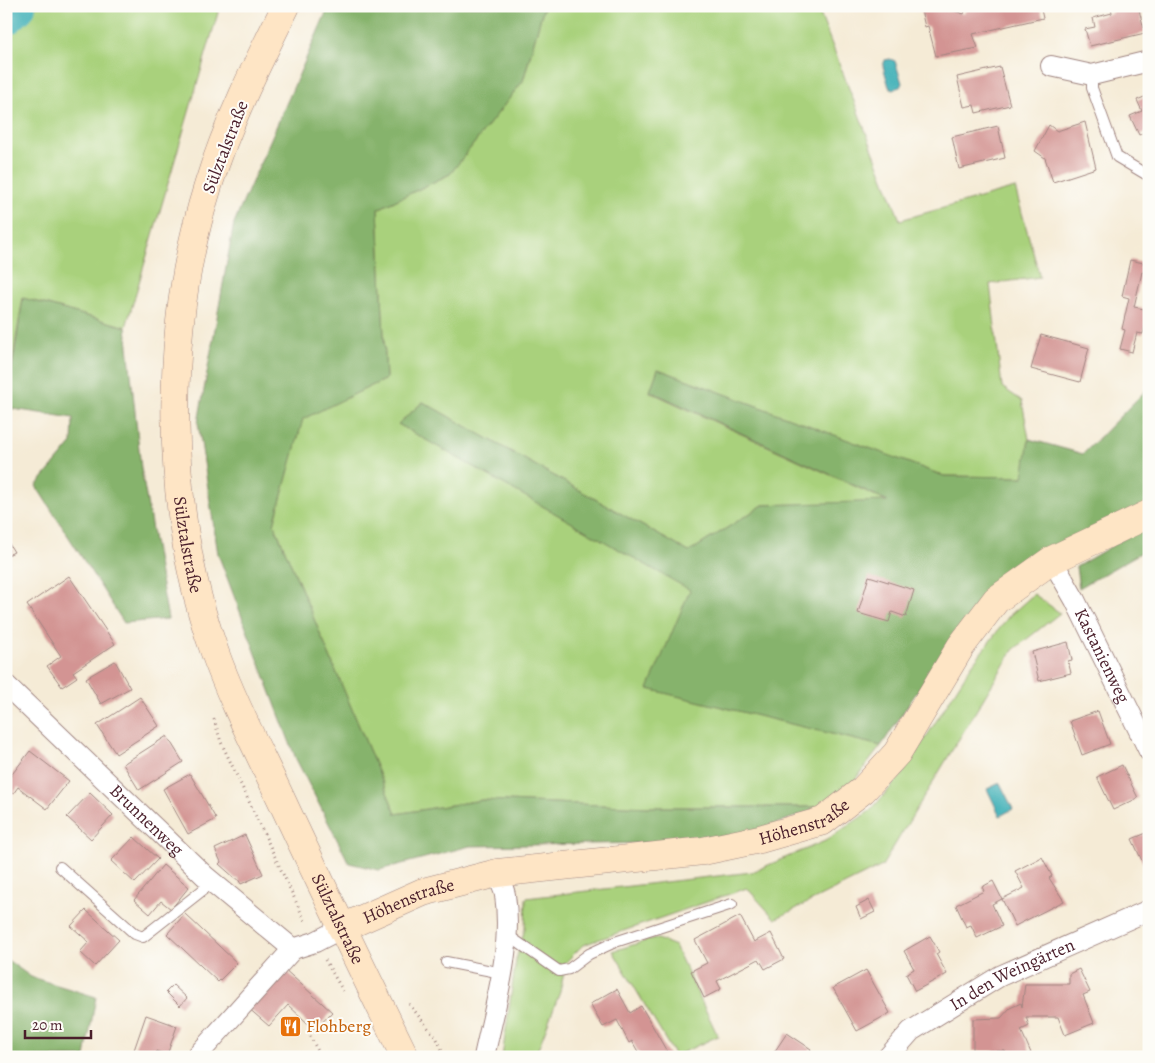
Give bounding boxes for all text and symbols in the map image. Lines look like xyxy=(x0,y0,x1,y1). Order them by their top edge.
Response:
street label: Sülztalstraße xyxy=(196,97,254,197)
street label: Sülztalstraße xyxy=(168,495,208,595)
street label: Kastanienweg xyxy=(1069,604,1136,707)
street label: Brunnenweg xyxy=(104,779,189,861)
street label: Höhenstraße xyxy=(756,793,854,851)
street label: Sülztalstraße xyxy=(306,870,370,968)
street label: Höhenstraße xyxy=(359,872,457,929)
street label: In den Weingärten xyxy=(945,932,1078,1016)
scale bar xyxy=(25,1008,91,1040)
restaurant icon: Flohberg xyxy=(278,1014,302,1038)
place label: Flohberg xyxy=(306,1014,371,1038)
text: 20 m xyxy=(32,1015,63,1035)

